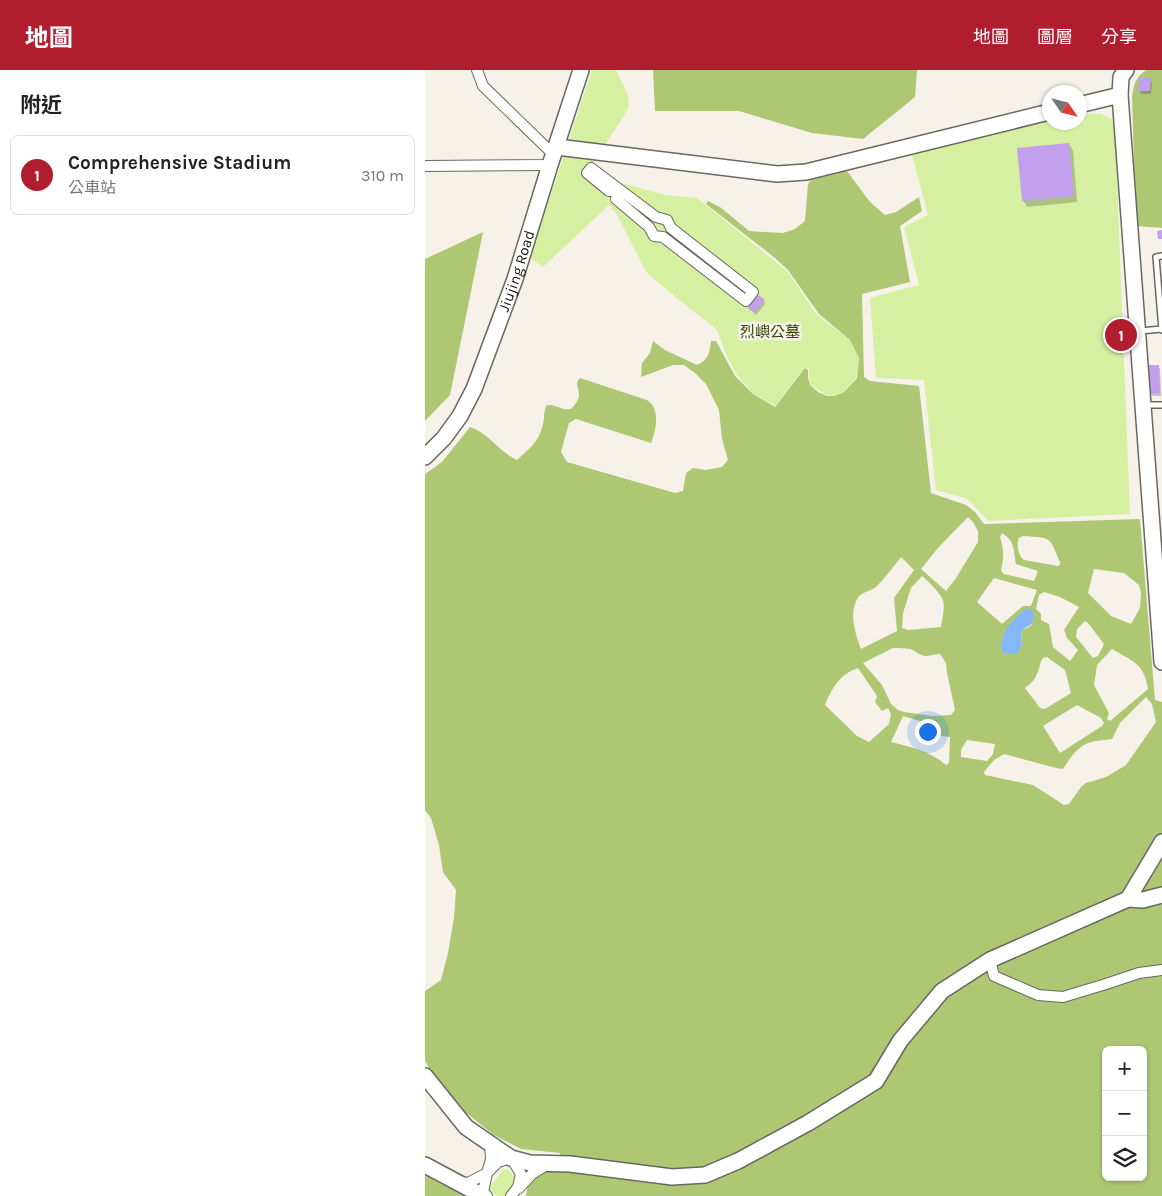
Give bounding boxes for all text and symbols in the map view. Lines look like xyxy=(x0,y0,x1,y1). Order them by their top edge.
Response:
text: 地圖 xyxy=(25,24,73,52)
text: 地圖 xyxy=(973,26,1009,48)
text: 圖層 xyxy=(1037,26,1073,48)
text: 分享 xyxy=(1101,26,1137,48)
north arrow xyxy=(1042,85,1087,130)
text: 附近 xyxy=(20,93,62,117)
text: Comprehensive Stadium xyxy=(68,152,291,174)
text: 1 xyxy=(34,166,40,185)
text: 310 m xyxy=(361,166,404,185)
text: 公車站 xyxy=(68,178,116,197)
street label: Jiujing Road xyxy=(495,228,538,314)
pin: 1 xyxy=(1105,316,1137,354)
park label: 烈嶼公墓 xyxy=(740,323,800,341)
your location xyxy=(915,719,941,745)
map controls xyxy=(1102,1046,1147,1181)
button: + xyxy=(1102,1046,1147,1091)
button: − xyxy=(1102,1091,1147,1136)
button: layers xyxy=(1102,1136,1147,1181)

